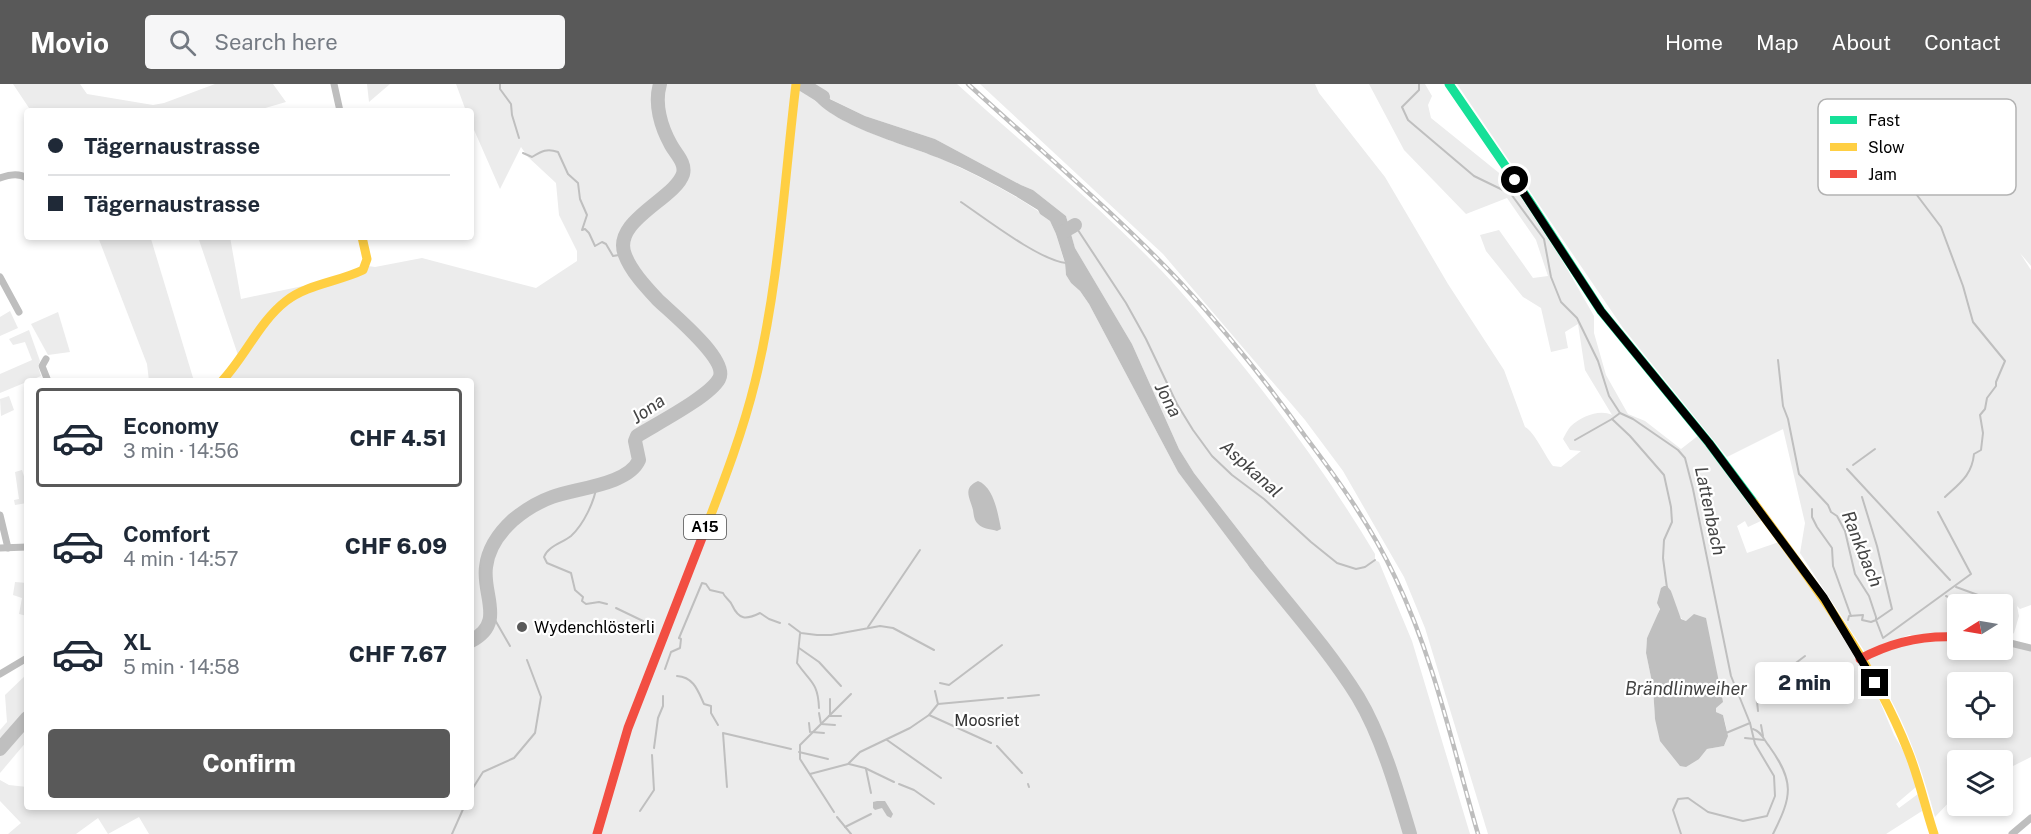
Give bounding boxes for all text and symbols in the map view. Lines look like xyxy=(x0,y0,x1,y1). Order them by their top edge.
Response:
search box xyxy=(145,15,565,69)
text: Movio xyxy=(30,26,109,59)
icon: search xyxy=(166,26,199,59)
text: Search here xyxy=(214,29,338,55)
text: Home xyxy=(1665,30,1723,55)
text: Map xyxy=(1756,30,1799,55)
text: About xyxy=(1832,30,1891,55)
text: Contact xyxy=(1924,30,2001,55)
legend xyxy=(1818,99,2016,195)
text: Fast xyxy=(1868,111,1900,130)
text: Tägernaustrasse xyxy=(84,133,260,159)
text: Slow xyxy=(1868,138,1905,157)
text: Jam xyxy=(1868,165,1897,184)
route start xyxy=(1501,166,1528,193)
text: Tägernaustrasse xyxy=(84,191,260,217)
water label: Jona xyxy=(1151,379,1186,421)
water label: Jona xyxy=(627,390,669,428)
icon: car xyxy=(51,411,105,465)
text: Economy xyxy=(123,413,219,439)
text: CHF 4.51 xyxy=(350,425,447,451)
water label: Aspkanal xyxy=(1216,436,1286,502)
text: 3 min · 14:56 xyxy=(123,439,239,463)
water label: Lattenbach xyxy=(1691,464,1730,557)
water label: Rankbach xyxy=(1838,508,1887,590)
road number: A15 xyxy=(684,515,726,539)
icon: car xyxy=(51,519,105,573)
text: Comfort xyxy=(123,521,210,547)
text: CHF 6.09 xyxy=(345,533,447,559)
text: 4 min · 14:57 xyxy=(123,547,239,571)
north arrow xyxy=(1947,594,2013,660)
map controls xyxy=(1947,594,2013,816)
place label: Wydenchlösterli xyxy=(534,618,655,637)
marker: Wydenchlösterli xyxy=(515,620,529,634)
icon: car xyxy=(51,627,105,681)
text: XL xyxy=(123,629,151,655)
text: CHF 7.67 xyxy=(349,641,447,667)
text: 5 min · 14:58 xyxy=(123,655,240,679)
callout: 2 min xyxy=(1755,662,1854,704)
route end xyxy=(1861,669,1888,696)
text: 2 min xyxy=(1778,671,1831,695)
button: locate xyxy=(1947,672,2013,738)
water label: Brändlinweiher xyxy=(1625,678,1747,699)
park label: Moosriet xyxy=(954,711,1020,730)
button: Confirm xyxy=(48,729,450,798)
button: layers xyxy=(1947,750,2013,816)

